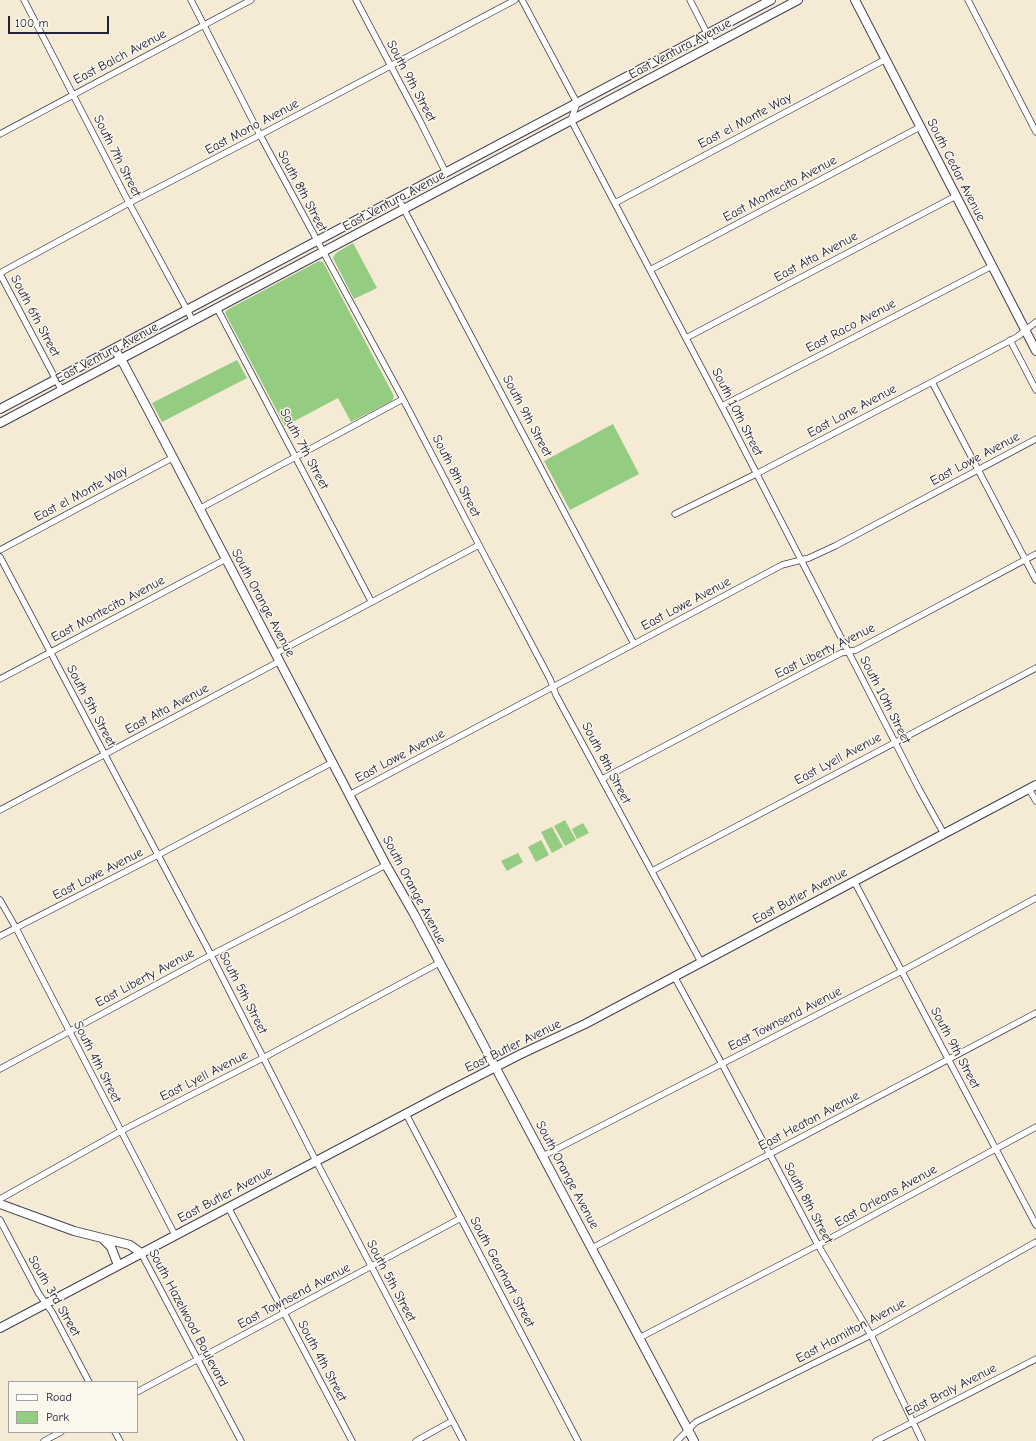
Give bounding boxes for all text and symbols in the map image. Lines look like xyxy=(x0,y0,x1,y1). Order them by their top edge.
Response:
scale bar xyxy=(10,8,111,34)
street label: East Ventura Avenue xyxy=(626,15,734,83)
text: 100 m xyxy=(15,16,48,30)
street label: East Balch Avenue xyxy=(71,26,169,88)
street label: South 9th Street xyxy=(383,38,439,124)
street label: East el Monte Way xyxy=(696,90,794,152)
street label: East Mono Avenue xyxy=(203,96,301,158)
street label: South 7th Street xyxy=(90,113,144,199)
street label: South Cedar Avenue xyxy=(923,116,989,224)
street label: South 8th Street xyxy=(274,148,330,234)
street label: East Montecito Avenue xyxy=(721,152,839,226)
street label: East Ventura Avenue xyxy=(340,167,448,235)
street label: East Alta Avenue xyxy=(772,228,860,286)
street label: South 6th Street xyxy=(7,272,63,360)
street label: East Raco Avenue xyxy=(803,296,899,356)
street label: East Ventura Avenue xyxy=(53,319,161,387)
street label: South 10th Street xyxy=(708,366,766,458)
street label: South 9th Street xyxy=(499,373,555,459)
street label: East Lane Avenue xyxy=(805,381,899,441)
street label: South 7th Street xyxy=(276,406,332,492)
street label: East Lowe Avenue xyxy=(928,429,1022,489)
street label: South 8th Street xyxy=(429,432,483,520)
street label: East el Monte Way xyxy=(32,463,130,525)
street label: South Orange Avenue xyxy=(228,546,298,660)
street label: East Montecito Avenue xyxy=(49,572,167,646)
street label: East Lowe Avenue xyxy=(639,574,733,634)
street label: East Liberty Avenue xyxy=(772,620,878,682)
street label: South 10th Street xyxy=(856,654,914,746)
street label: South 5th Street xyxy=(63,662,119,750)
street label: East Alta Avenue xyxy=(123,680,211,738)
street label: South 8th Street xyxy=(578,720,634,806)
street label: East Lowe Avenue xyxy=(353,726,447,786)
street label: East Lyell Avenue xyxy=(792,730,884,788)
street label: South Orange Avenue xyxy=(379,833,449,947)
street label: East Lowe Avenue xyxy=(50,845,146,903)
street label: East Butler Avenue xyxy=(750,864,850,928)
street label: East Liberty Avenue xyxy=(93,945,197,1011)
street label: South 5th Street xyxy=(216,949,270,1037)
street label: East Townsend Avenue xyxy=(726,984,844,1054)
street label: South 9th Street xyxy=(927,1005,983,1091)
street label: East Butler Avenue xyxy=(462,1016,564,1076)
street label: South 4th Street xyxy=(70,1019,124,1105)
street label: East Lyell Avenue xyxy=(158,1047,250,1105)
street label: East Heaton Avenue xyxy=(756,1088,862,1154)
street label: South Orange Avenue xyxy=(532,1118,602,1232)
street label: South 8th Street xyxy=(780,1160,836,1246)
street label: East Orleans Avenue xyxy=(832,1162,940,1230)
street label: East Butler Avenue xyxy=(175,1163,275,1227)
street label: South Gearhart Street xyxy=(466,1214,538,1330)
street label: South 5th Street xyxy=(363,1237,419,1325)
street label: South Hazelwood Boulevard xyxy=(145,1247,231,1389)
street label: South 3rd Street xyxy=(25,1253,83,1339)
street label: East Townsend Avenue xyxy=(235,1260,353,1332)
street label: East Hamilton Avenue xyxy=(793,1295,909,1367)
street label: South 4th Street xyxy=(294,1318,350,1404)
street label: East Braly Avenue xyxy=(903,1360,999,1420)
legend xyxy=(8,1381,138,1433)
text: Road xyxy=(46,1390,72,1404)
text: Park xyxy=(46,1410,69,1424)

